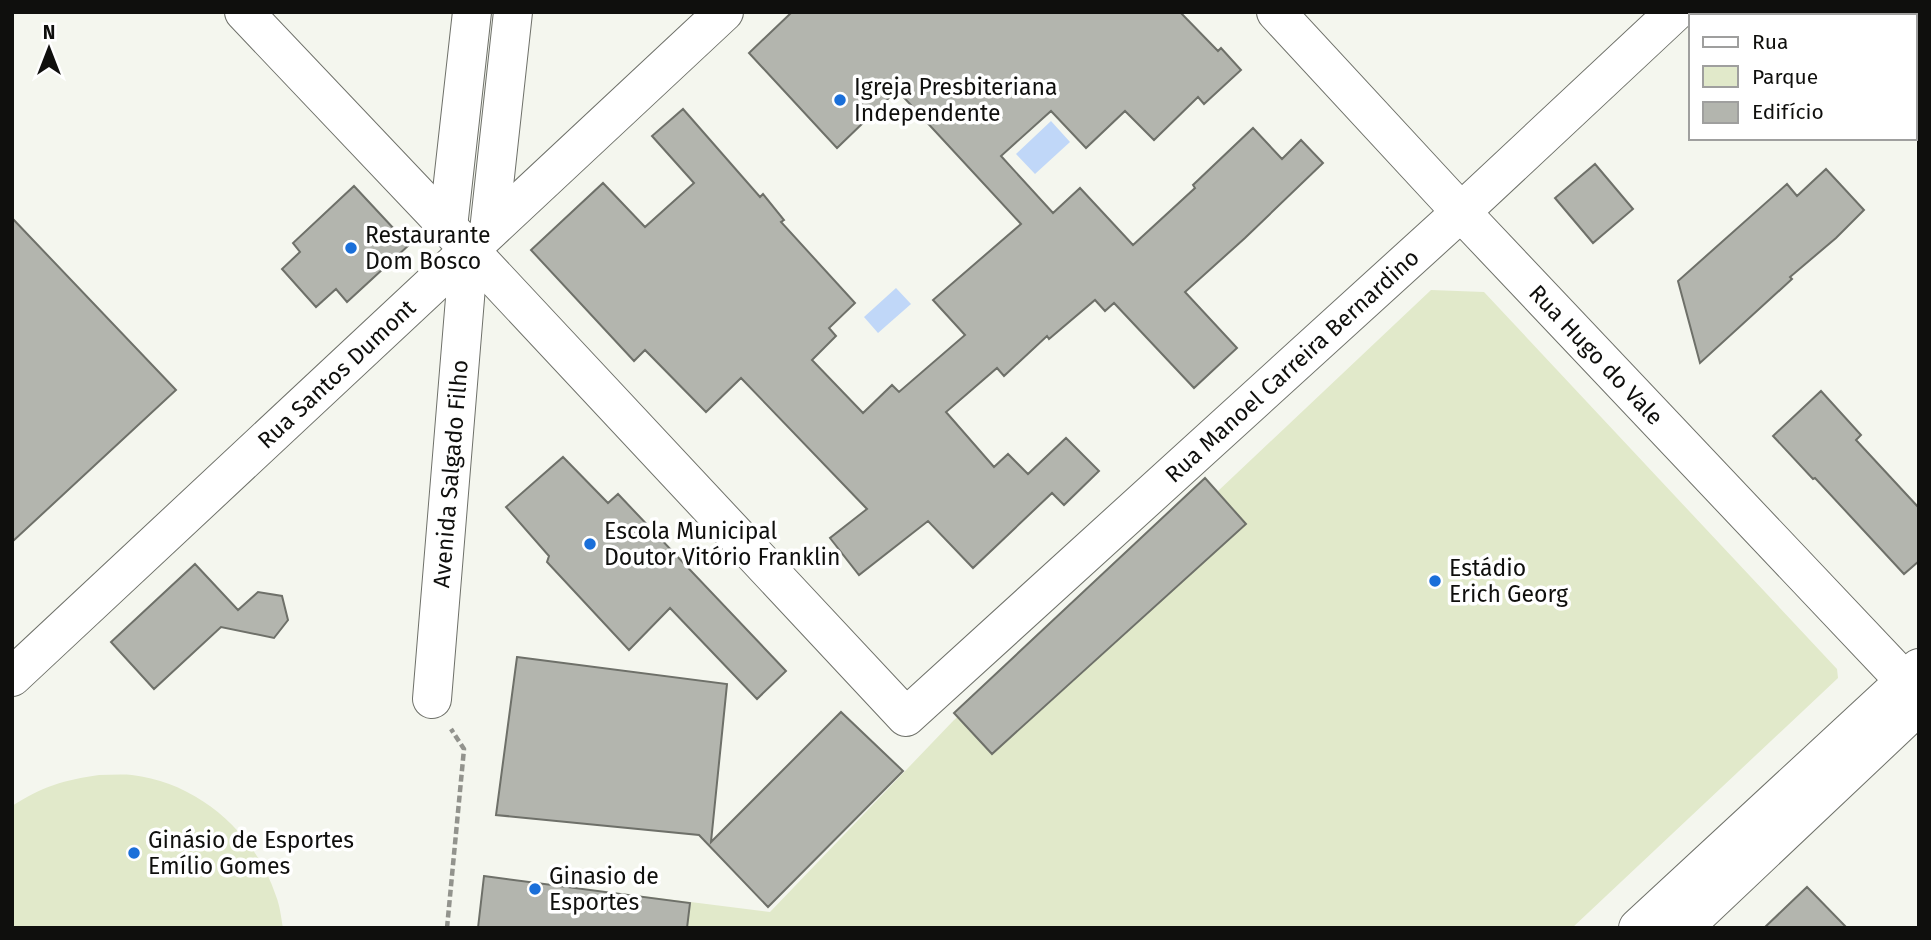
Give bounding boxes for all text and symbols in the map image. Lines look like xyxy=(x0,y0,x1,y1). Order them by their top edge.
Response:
north arrow xyxy=(14,14,84,84)
legend xyxy=(1689,14,1917,140)
text: N xyxy=(43,21,55,44)
text: Rua xyxy=(1752,29,1788,55)
text: Parque xyxy=(1752,64,1818,90)
place label: Igreja Presbiteriana Independente xyxy=(854,73,1057,127)
marker: Igreja Presbiteriana Independente xyxy=(832,92,848,108)
text: Edifício xyxy=(1752,99,1824,125)
place label: Restaurante Dom Bosco xyxy=(365,221,490,275)
marker: Restaurante Dom Bosco xyxy=(343,240,359,256)
street label: Rua Manoel Carreira Bernardino xyxy=(1159,243,1425,488)
street label: Rua Hugo do Vale xyxy=(1523,279,1669,431)
street label: Rua Santos Dumont xyxy=(252,293,422,454)
street label: Avenida Salgado Filho xyxy=(427,359,474,589)
place label: Escola Municipal Doutor Vitório Franklin xyxy=(604,517,841,571)
marker: Escola Municipal Doutor Vitório Franklin xyxy=(582,536,598,552)
place label: Estádio Erich Georg xyxy=(1449,554,1568,608)
marker: Estádio Erich Georg xyxy=(1427,573,1443,589)
place label: Ginásio de Esportes Emílio Gomes xyxy=(148,826,354,880)
marker: Ginásio de Esportes Emílio Gomes xyxy=(126,845,142,861)
place label: Ginasio de Esportes xyxy=(549,862,659,916)
marker: Ginasio de Esportes xyxy=(527,881,543,897)

